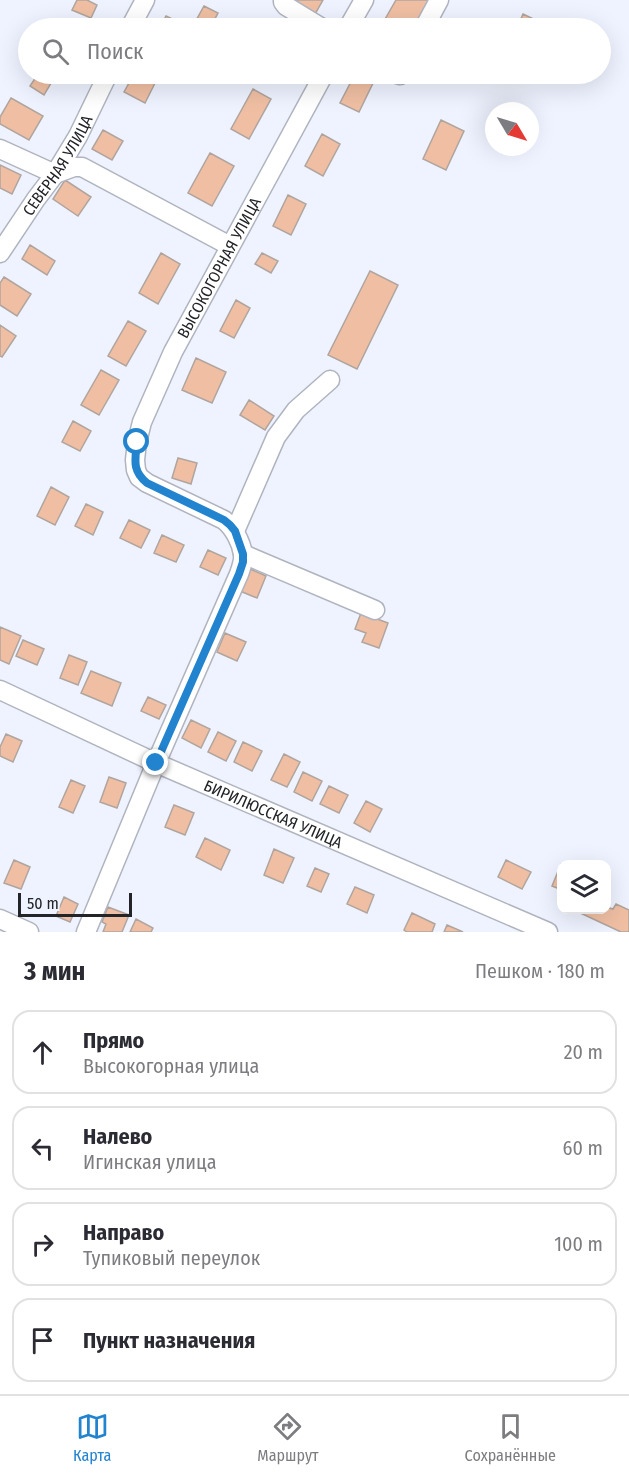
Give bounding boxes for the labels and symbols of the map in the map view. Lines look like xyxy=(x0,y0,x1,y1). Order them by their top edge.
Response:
north arrow xyxy=(485,102,539,156)
street label: СЕВЕРНАЯ УЛИЦА xyxy=(19,112,97,219)
street label: ВЫСОКОГОРНАЯ УЛИЦА xyxy=(173,194,265,341)
route start xyxy=(123,428,149,454)
route end xyxy=(142,749,168,775)
street label: БИРИЛЮССКАЯ УЛИЦА xyxy=(201,776,346,852)
scale bar xyxy=(18,890,132,918)

